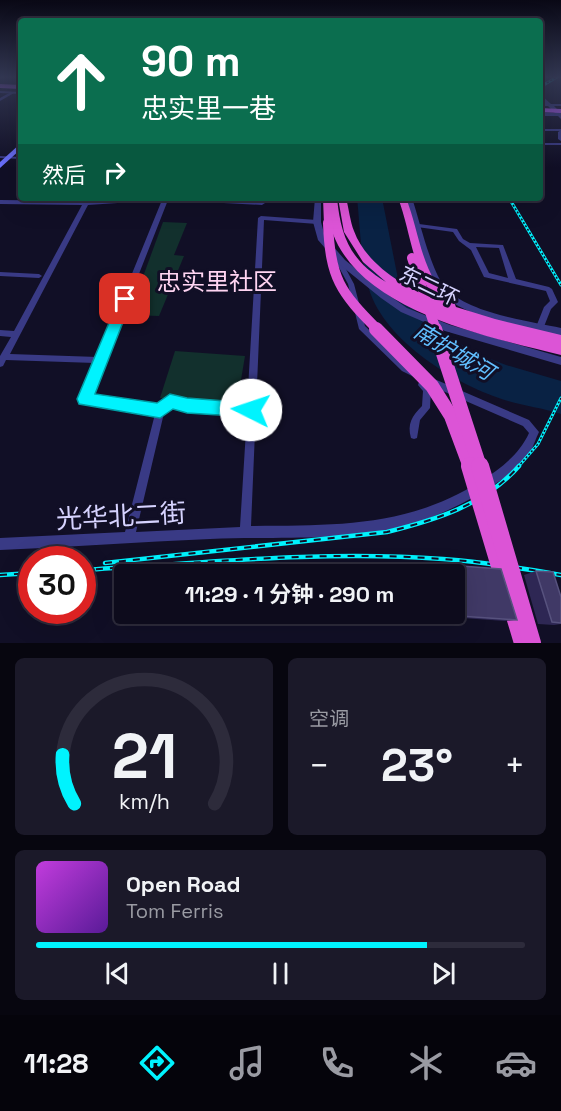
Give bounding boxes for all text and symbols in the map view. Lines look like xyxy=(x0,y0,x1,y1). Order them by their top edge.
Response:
text: 90 m xyxy=(141,35,241,88)
icon: ahead xyxy=(42,42,120,120)
text: 忠实里一巷 xyxy=(141,91,276,126)
icon: right xyxy=(98,156,131,189)
text: 然后 xyxy=(42,161,86,189)
street label: 东二环 xyxy=(395,260,463,311)
district label: 忠实里社区 xyxy=(157,266,277,297)
pin xyxy=(99,273,150,324)
icon: arrive xyxy=(108,282,141,315)
water label: 南护城河 xyxy=(409,316,502,388)
position arrow xyxy=(219,378,283,442)
street label: 光华北二街 xyxy=(55,496,187,536)
speed limit sign: 30 xyxy=(18,546,96,624)
text: 11:29 · 1 分钟 · 290 m xyxy=(185,580,394,608)
text: 空调 xyxy=(309,706,349,732)
text: 21 xyxy=(111,717,177,796)
text: 23° xyxy=(381,737,453,794)
text: − xyxy=(309,745,329,787)
text: + xyxy=(505,745,525,787)
text: km/h xyxy=(118,788,170,815)
text: Open Road xyxy=(126,870,241,898)
text: Tom Ferris xyxy=(126,898,224,924)
icon: previous xyxy=(101,957,134,990)
icon: pause xyxy=(264,957,297,990)
icon: next xyxy=(427,957,460,990)
icon: directions xyxy=(136,1042,178,1084)
icon: music xyxy=(226,1042,268,1084)
icon: phone xyxy=(316,1042,358,1084)
icon: climate xyxy=(405,1042,447,1084)
icon: car xyxy=(495,1042,537,1084)
text: 11:28 xyxy=(24,1046,89,1081)

